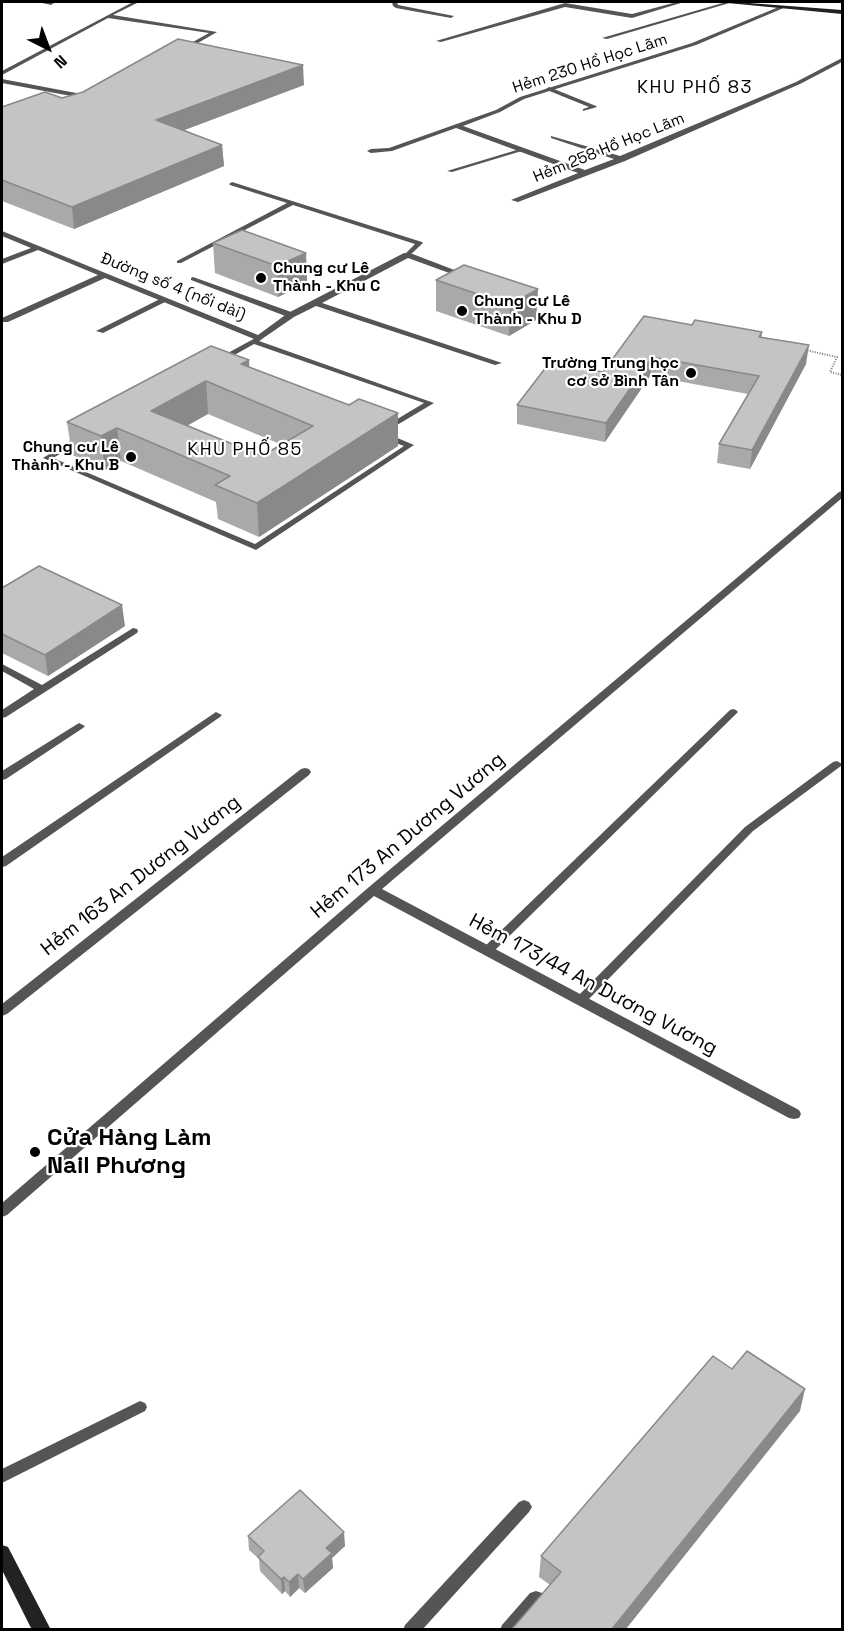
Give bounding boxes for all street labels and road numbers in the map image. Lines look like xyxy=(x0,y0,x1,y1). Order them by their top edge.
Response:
street label: Hẻm 230 Hồ Học Lãm xyxy=(510,30,670,98)
street label: Hẻm 258 Hồ Học Lãm xyxy=(531,109,687,187)
street label: Đường số 4 (nối dài) xyxy=(98,249,248,325)
street label: Hẻm 173 An Dương Vương xyxy=(306,748,510,924)
street label: Hẻm 163 An Dương Vương xyxy=(36,791,246,961)
street label: Hẻm 173/44 An Dương Vương xyxy=(465,909,721,1061)

